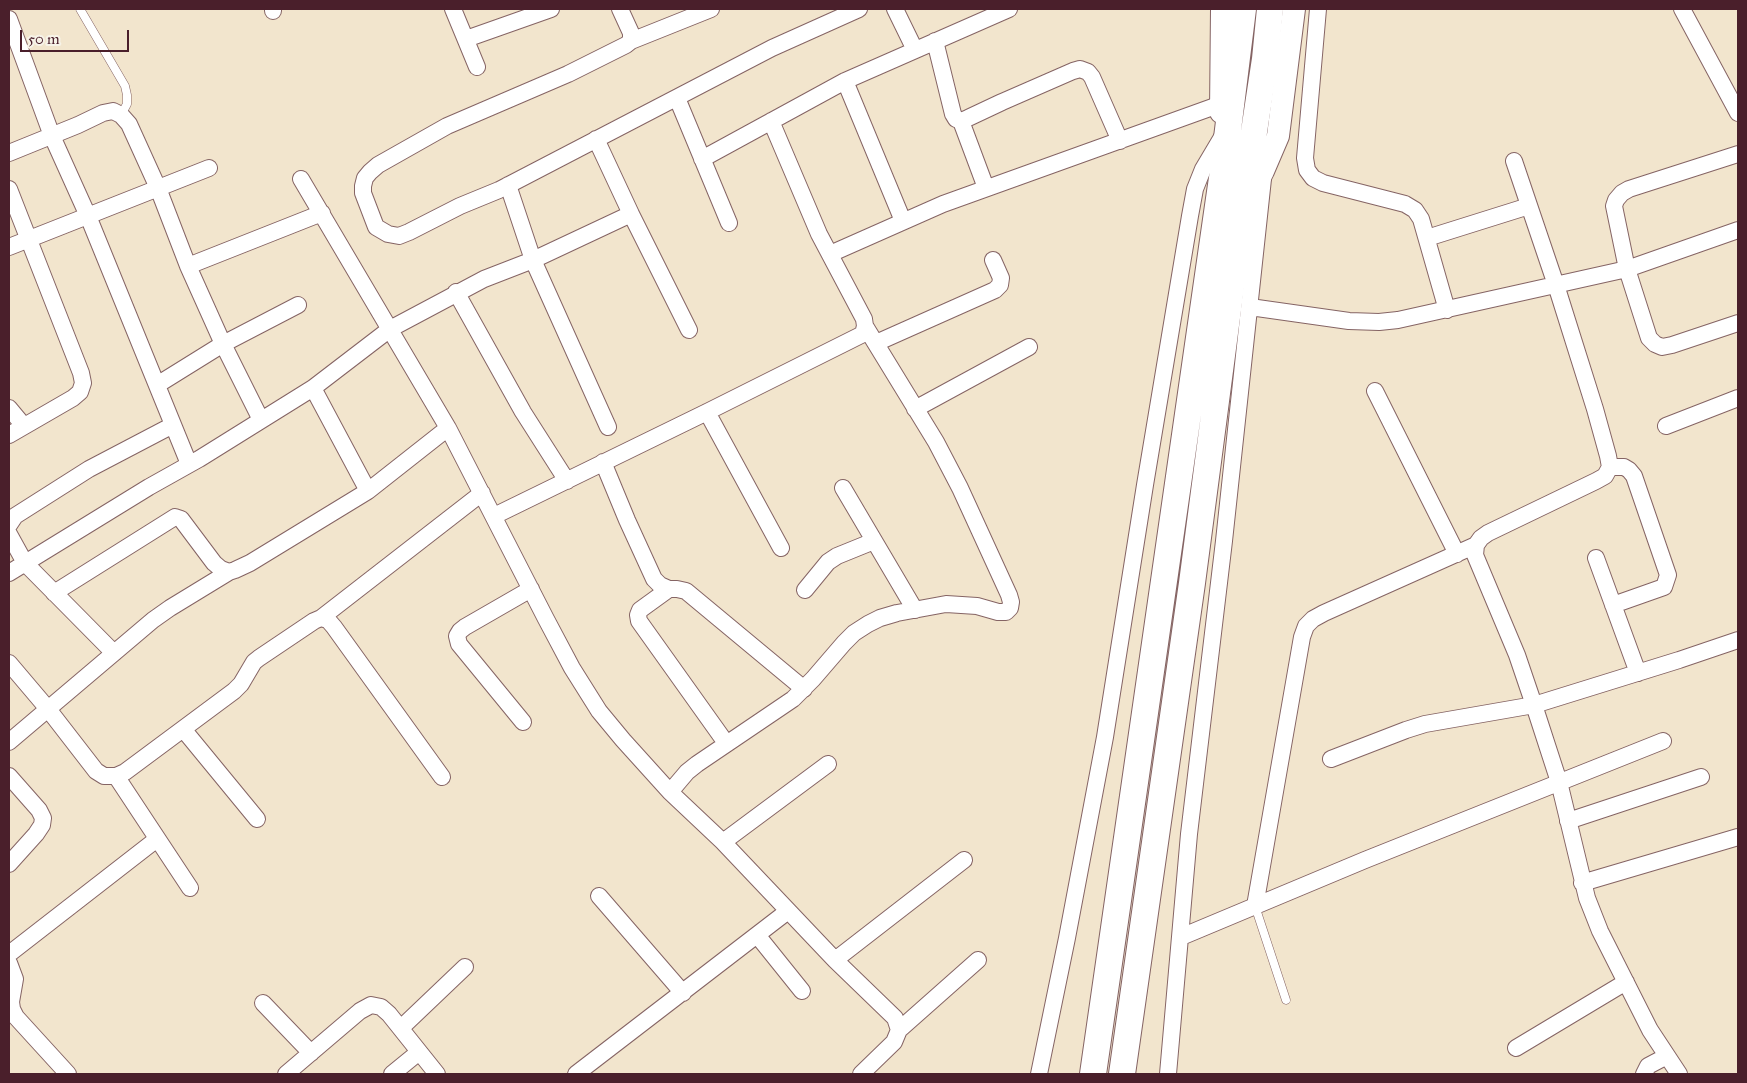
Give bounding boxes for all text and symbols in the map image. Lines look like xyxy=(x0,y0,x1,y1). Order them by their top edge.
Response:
scale bar xyxy=(22,20,131,52)
text: 50 m xyxy=(28,30,60,48)

